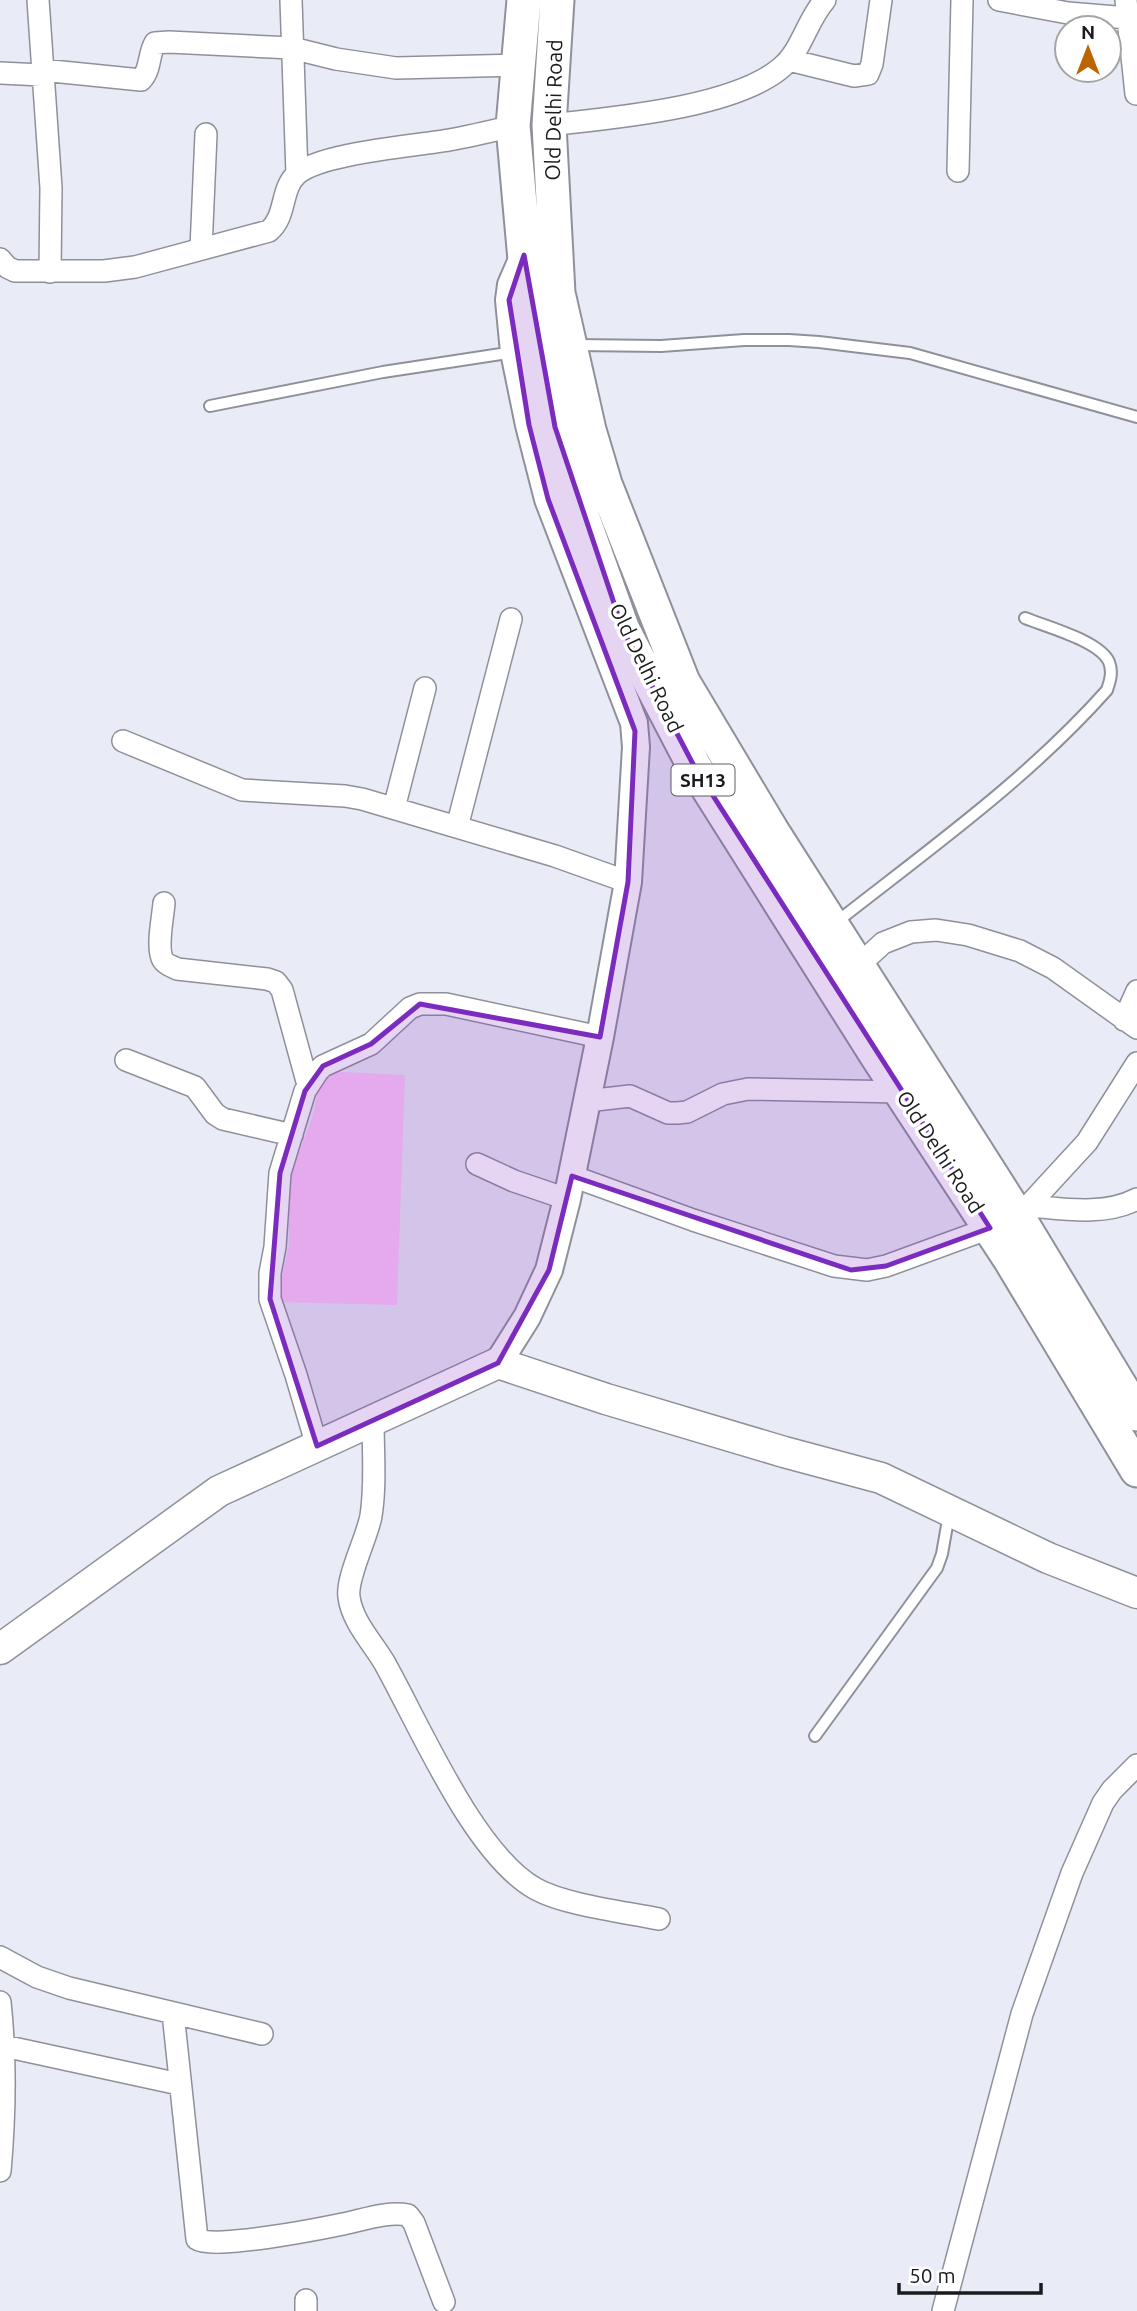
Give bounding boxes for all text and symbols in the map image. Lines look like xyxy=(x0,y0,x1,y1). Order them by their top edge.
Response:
north arrow xyxy=(1053,14,1123,84)
text: N xyxy=(1081,21,1095,43)
street label: Old Delhi Road xyxy=(540,39,566,181)
street label: Old Delhi Road xyxy=(605,599,689,736)
road number: SH13 xyxy=(672,764,734,796)
street label: Old Delhi Road xyxy=(892,1086,989,1217)
scale bar xyxy=(899,2252,1041,2296)
text: 50 m xyxy=(909,2263,956,2287)

